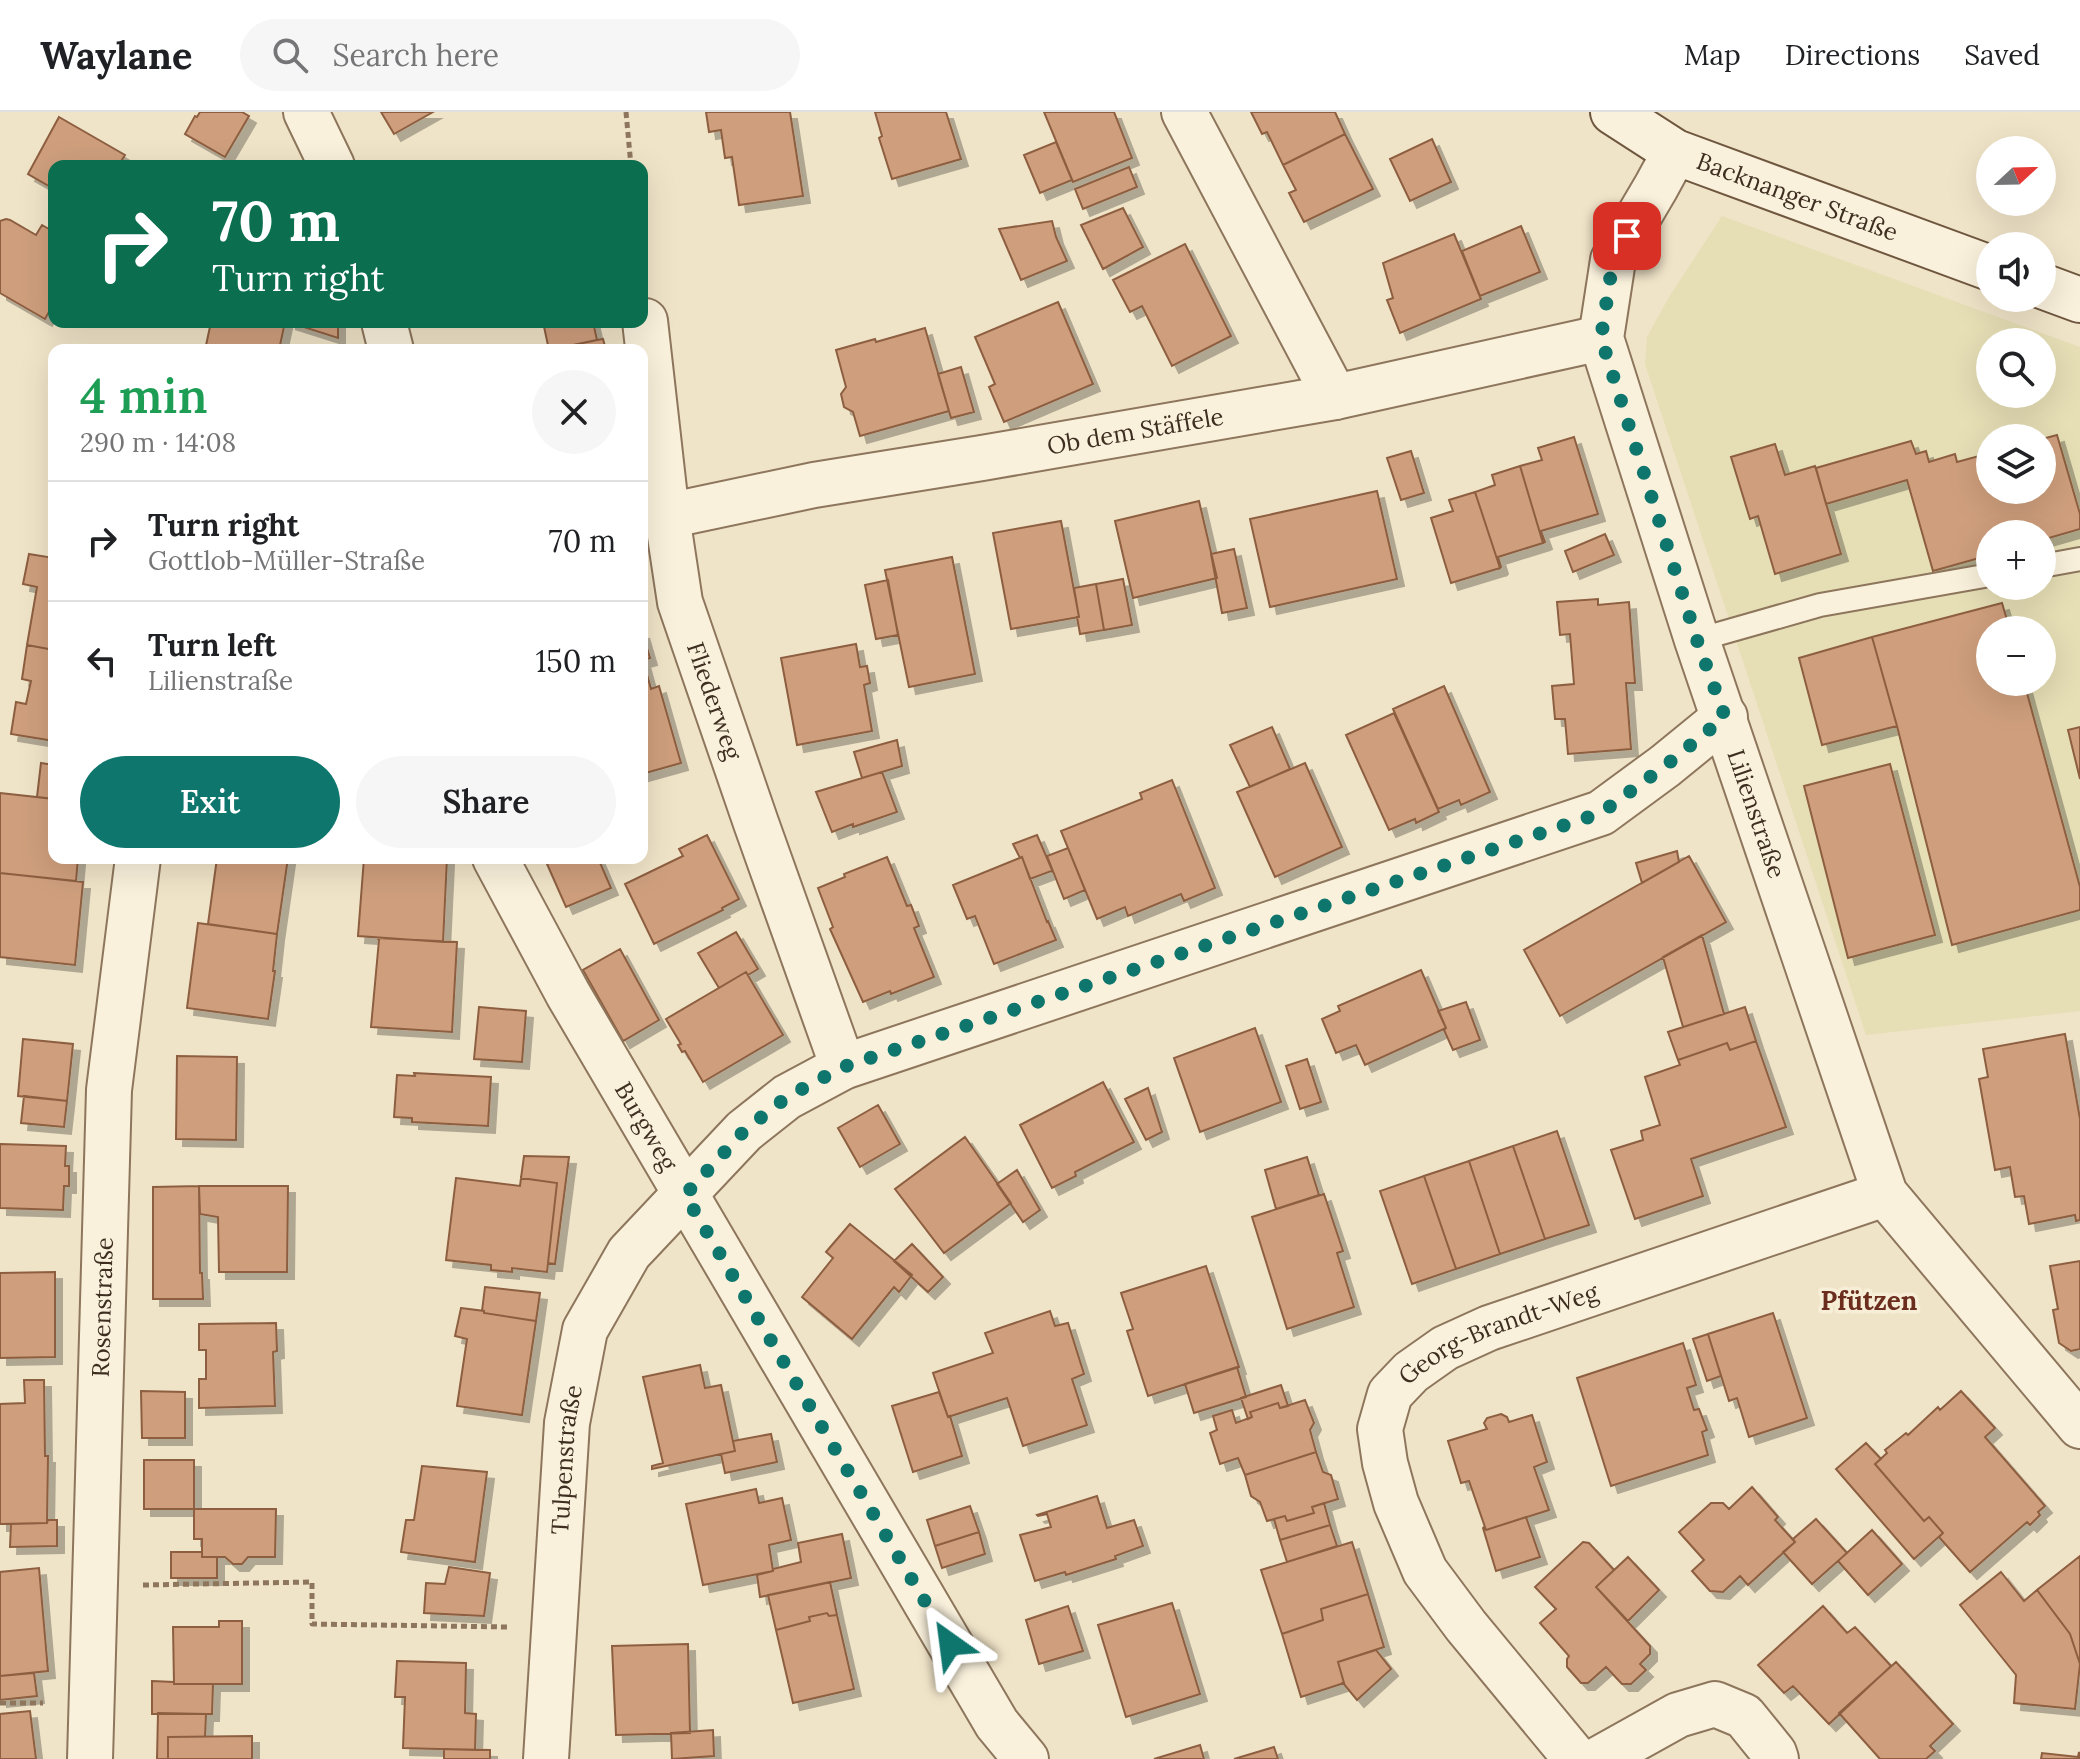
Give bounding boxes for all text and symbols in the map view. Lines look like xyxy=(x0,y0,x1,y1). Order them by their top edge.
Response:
search box xyxy=(240,19,800,91)
text: Waylane xyxy=(40,31,192,79)
icon: search xyxy=(268,33,312,77)
text: Search here xyxy=(332,36,499,74)
text: Map xyxy=(1684,37,1741,73)
text: Directions xyxy=(1785,37,1920,73)
text: Saved xyxy=(1964,37,2040,73)
north arrow xyxy=(1976,136,2056,216)
map controls xyxy=(1976,136,2056,696)
street label: Backnanger Straße xyxy=(1692,145,1902,248)
text: 70 m xyxy=(212,185,340,256)
icon: right xyxy=(80,192,184,296)
pin xyxy=(1593,202,1661,270)
icon: arrive xyxy=(1605,214,1649,258)
button: sound xyxy=(1976,232,2056,312)
text: Turn right xyxy=(212,255,385,301)
button: search xyxy=(1976,328,2056,408)
text: 4 min xyxy=(80,365,208,426)
button: close xyxy=(532,370,616,454)
street label: Ob dem Stäffele xyxy=(1045,401,1226,461)
button: layers xyxy=(1976,424,2056,504)
text: 290 m · 14:08 xyxy=(80,426,236,459)
text: Turn right xyxy=(148,506,299,544)
icon: right xyxy=(80,519,124,563)
button: + xyxy=(1976,520,2056,600)
text: 70 m xyxy=(549,522,616,560)
text: Gottlob-Müller-Straße xyxy=(148,544,425,577)
button: − xyxy=(1976,616,2056,696)
text: Turn left xyxy=(148,626,276,664)
street label: Fliederweg xyxy=(680,638,749,765)
icon: left xyxy=(80,639,124,683)
text: 150 m xyxy=(535,642,616,680)
text: Lilienstraße xyxy=(148,664,293,697)
street label: Lilienstraße xyxy=(1720,745,1793,882)
button: Exit xyxy=(80,756,340,848)
button: Share xyxy=(356,756,616,848)
street label: Burgweg xyxy=(608,1076,685,1177)
street label: Rosenstraße xyxy=(85,1237,120,1378)
street label: Georg-Brandt-Weg xyxy=(1391,1276,1603,1391)
district label: Pfützen xyxy=(1821,1284,1918,1317)
street label: Tulpenstraße xyxy=(544,1382,589,1535)
position arrow xyxy=(908,1602,992,1686)

